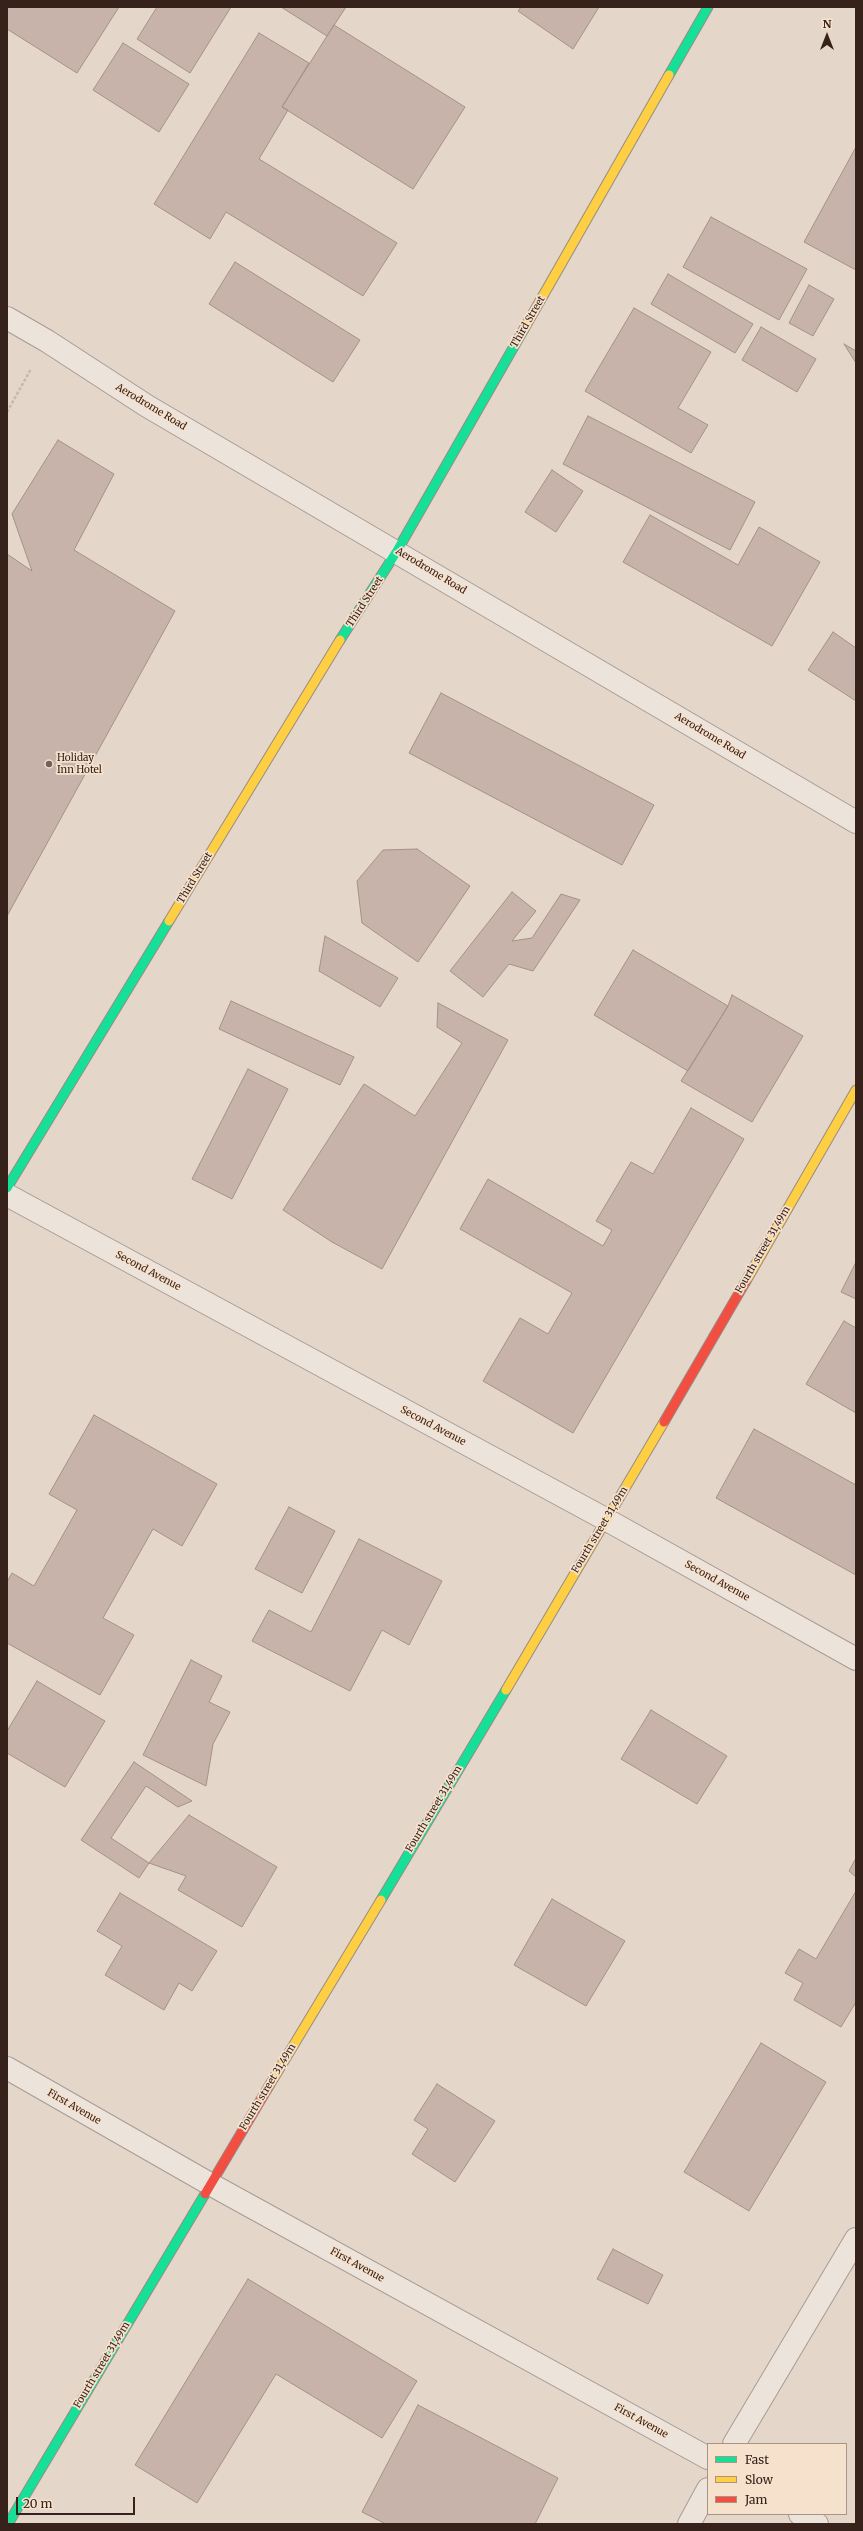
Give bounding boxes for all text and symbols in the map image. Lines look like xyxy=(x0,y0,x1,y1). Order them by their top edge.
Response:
north arrow xyxy=(807,16,847,56)
text: N xyxy=(823,17,831,31)
street label: Third Street xyxy=(508,294,548,350)
street label: Aerodrome Road xyxy=(113,381,189,433)
street label: Aerodrome Road xyxy=(393,545,469,597)
street label: Third Street xyxy=(344,574,386,630)
street label: Aerodrome Road xyxy=(672,710,748,762)
place label: Holiday Inn Hotel xyxy=(57,752,102,776)
marker: Holiday Inn Hotel xyxy=(44,759,54,769)
street label: Third Street xyxy=(175,850,215,906)
street label: Fourth street 31,49m xyxy=(733,1204,793,1296)
street label: Second Avenue xyxy=(113,1249,183,1293)
street label: Second Avenue xyxy=(398,1404,468,1448)
street label: Fourth street 31,49m xyxy=(569,1485,631,1575)
street label: Second Avenue xyxy=(682,1558,752,1604)
street label: Fourth street 31,49m xyxy=(403,1764,465,1854)
street label: Fourth street 31,49m xyxy=(237,2042,299,2132)
street label: First Avenue xyxy=(45,2087,103,2127)
street label: First Avenue xyxy=(328,2245,386,2285)
street label: Fourth street 31,49m xyxy=(71,2320,133,2410)
street label: First Avenue xyxy=(612,2401,670,2441)
legend xyxy=(707,2443,847,2515)
text: Fast xyxy=(745,2452,769,2467)
text: Slow xyxy=(745,2472,773,2487)
scale bar xyxy=(18,2489,137,2515)
text: Jam xyxy=(745,2492,767,2507)
text: 20 m xyxy=(23,2496,52,2511)

